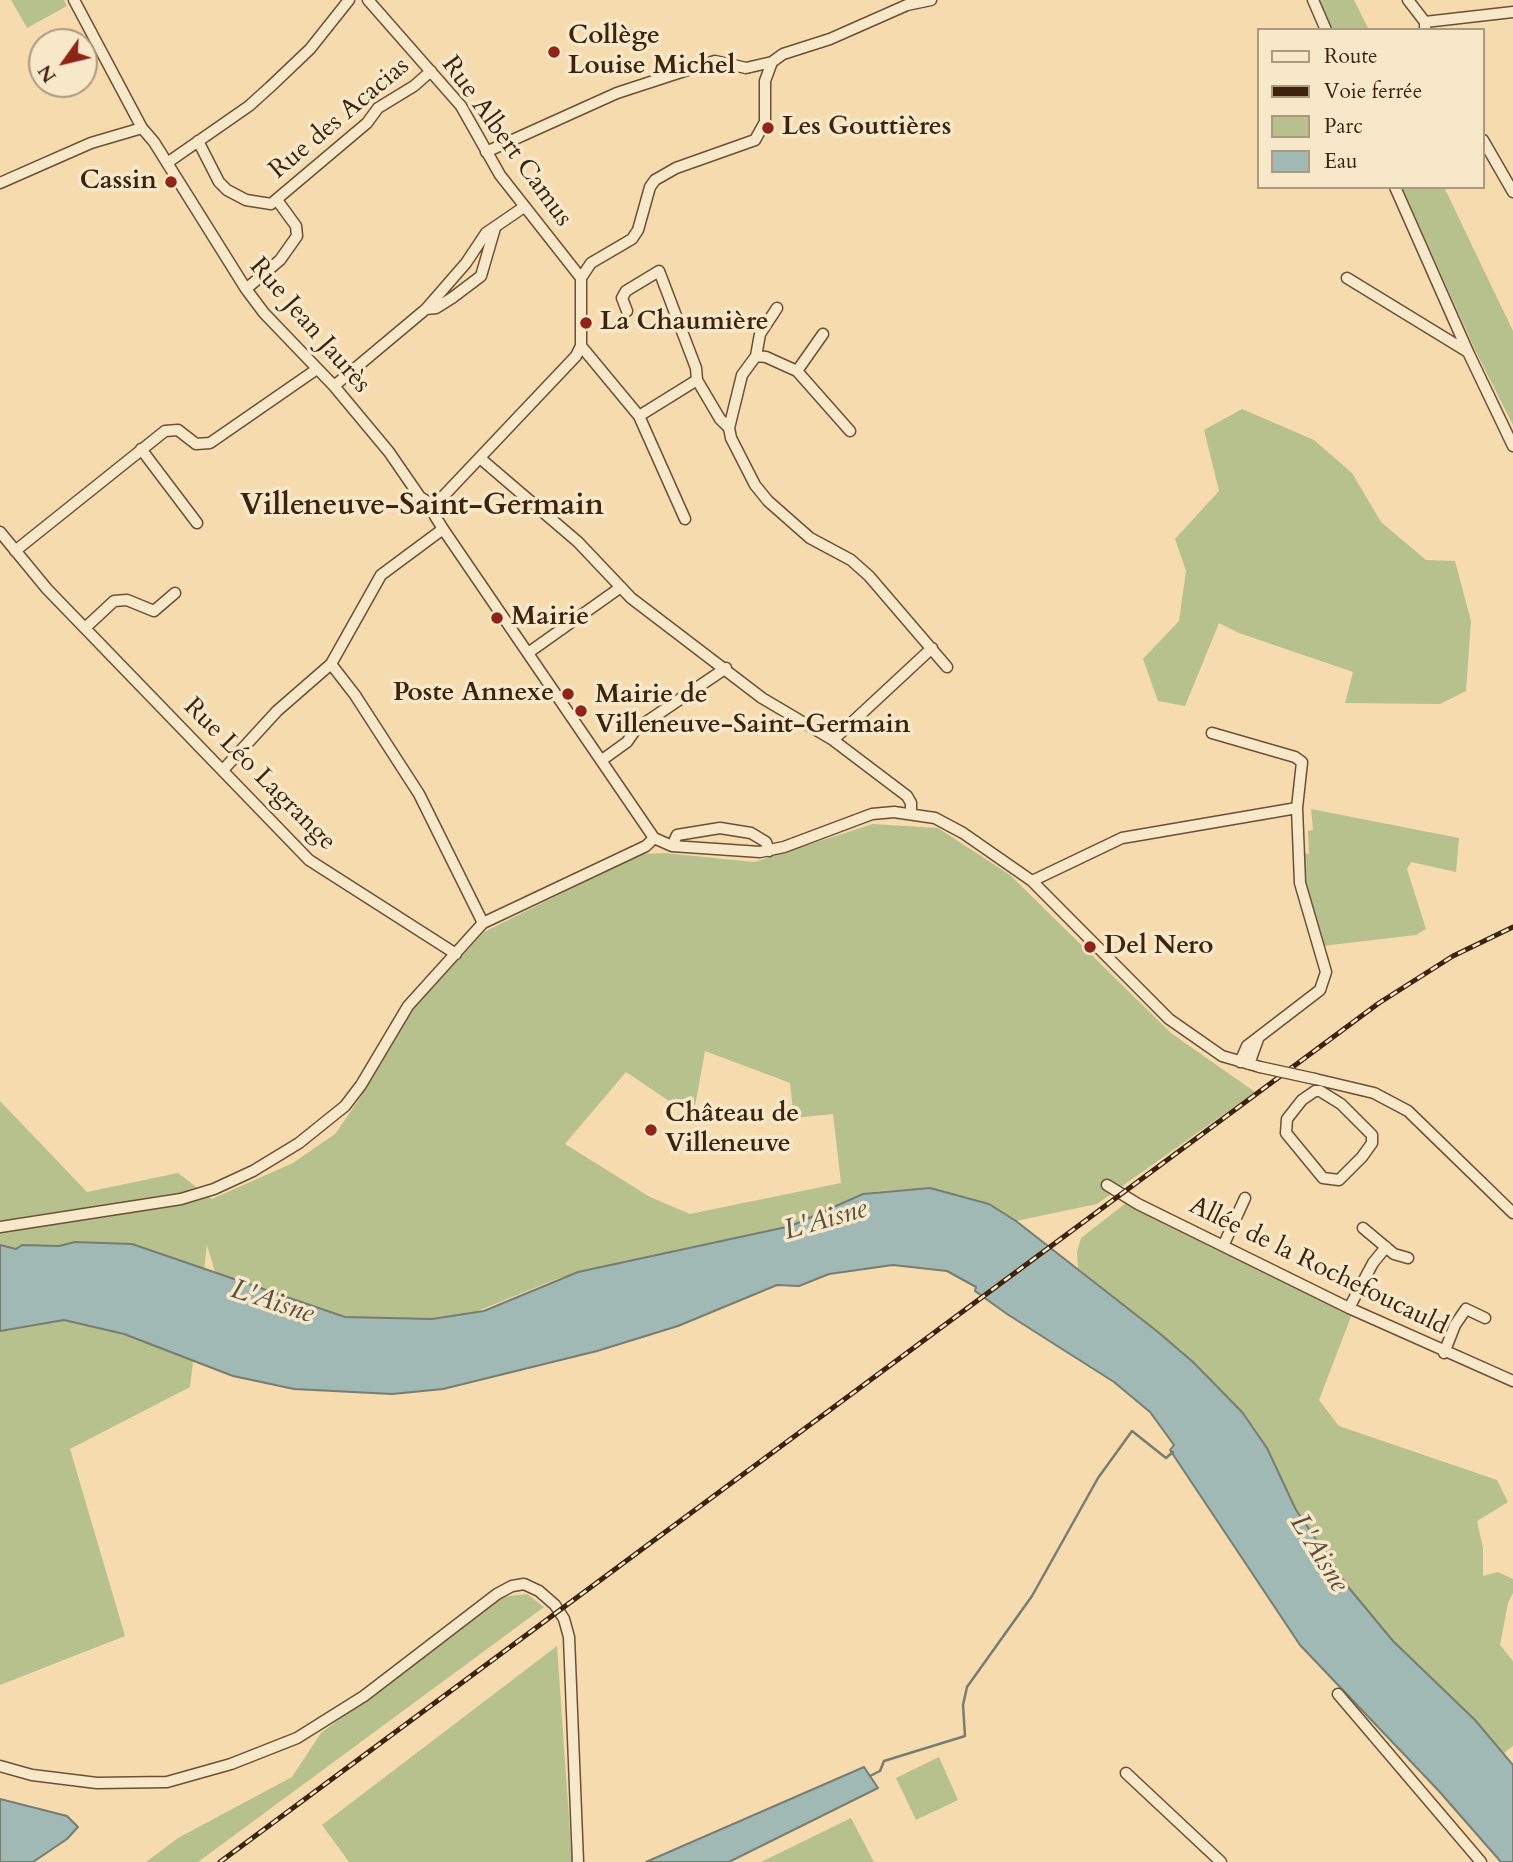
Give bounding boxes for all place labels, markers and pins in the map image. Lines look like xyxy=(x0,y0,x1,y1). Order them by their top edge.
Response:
place label: Collège Louise Michel xyxy=(568,21,735,82)
marker: Collège Louise Michel xyxy=(546,44,562,60)
place label: Les Gouttières xyxy=(782,112,951,144)
marker: Les Gouttières xyxy=(760,120,776,136)
place label: Cassin xyxy=(80,166,157,198)
marker: Cassin xyxy=(163,174,179,190)
place label: La Chaumière xyxy=(600,307,769,339)
marker: La Chaumière xyxy=(578,315,594,331)
place label: Mairie xyxy=(511,602,589,634)
marker: Mairie xyxy=(489,610,505,626)
place label: Poste Annexe xyxy=(393,678,554,710)
place label: Mairie de Villeneuve-Saint-Germain xyxy=(595,680,911,742)
marker: Poste Annexe xyxy=(560,686,576,702)
marker: Mairie de Villeneuve-Saint-Germain xyxy=(573,703,589,719)
place label: Del Nero xyxy=(1104,931,1213,963)
marker: Del Nero xyxy=(1082,939,1098,955)
place label: Château de Villeneuve xyxy=(665,1099,799,1160)
marker: Château de Villeneuve xyxy=(643,1122,659,1138)

